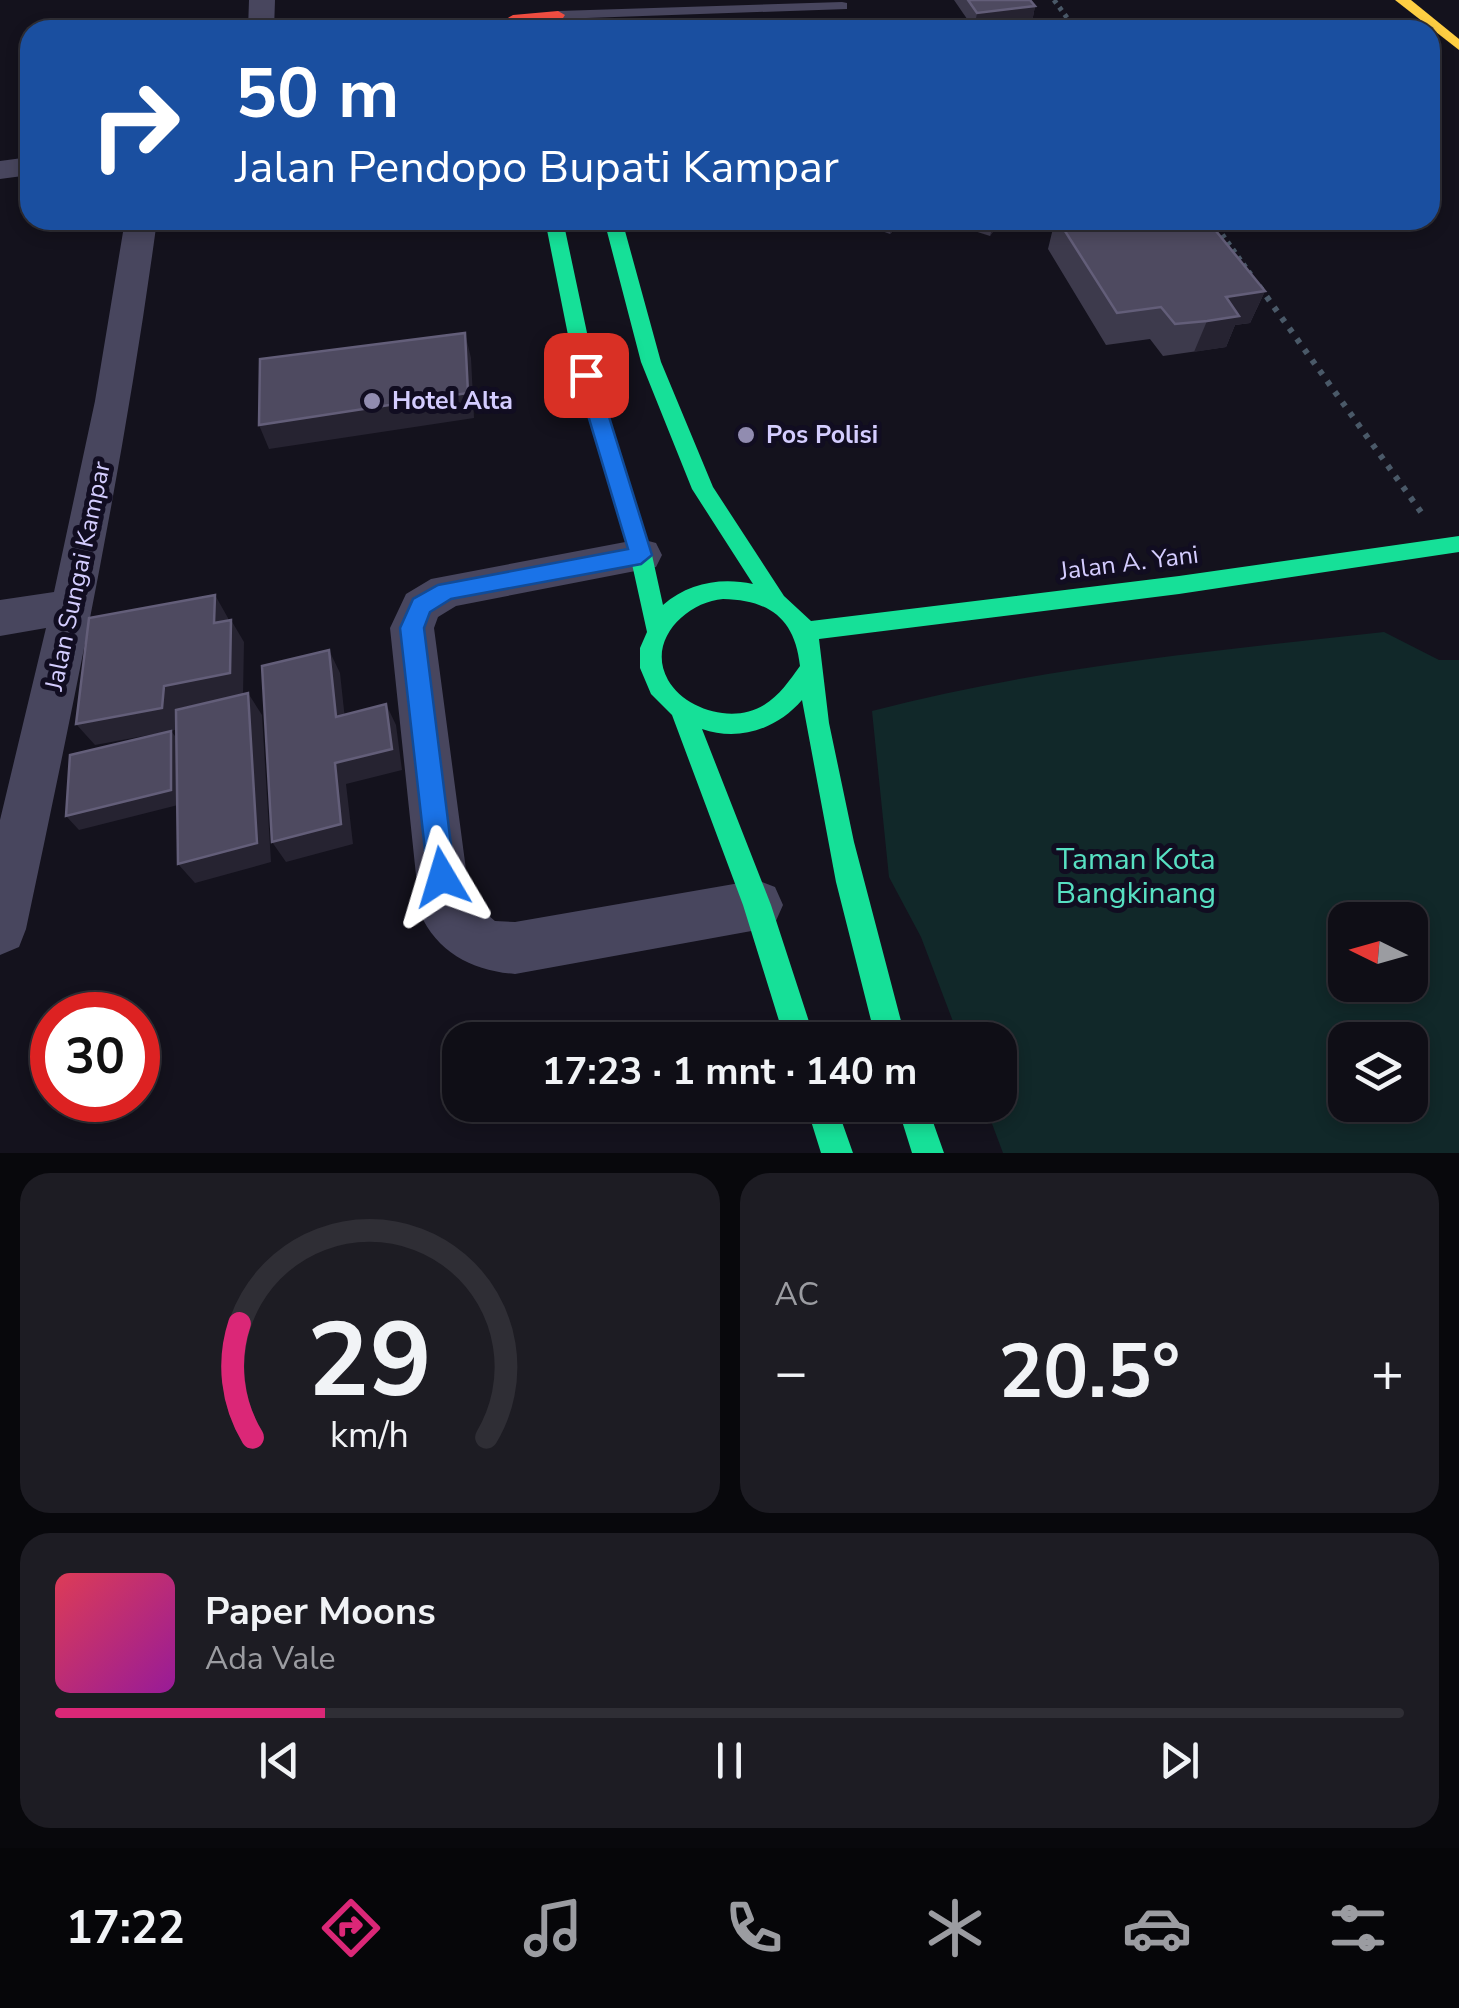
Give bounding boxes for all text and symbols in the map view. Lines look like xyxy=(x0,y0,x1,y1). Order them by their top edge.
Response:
text: 50 m xyxy=(235,46,399,142)
icon: right xyxy=(70,60,200,190)
text: Jalan Pendopo Bupati Kampar xyxy=(235,137,839,198)
pin xyxy=(544,333,629,418)
icon: arrive xyxy=(559,348,614,403)
place label: Hotel Alta xyxy=(392,384,513,418)
marker: Hotel Alta xyxy=(361,390,383,412)
place label: Pos Polisi xyxy=(766,418,878,452)
marker: Pos Polisi xyxy=(735,424,757,446)
street label: Jalan Sungai Kampar xyxy=(37,458,119,695)
street label: Jalan A. Yani xyxy=(1057,538,1200,589)
position arrow xyxy=(390,825,494,929)
park label: Taman Kota Bangkinang xyxy=(1056,839,1216,914)
north arrow xyxy=(1328,902,1428,1002)
map controls xyxy=(1328,902,1428,1122)
speed limit sign: 30 xyxy=(30,992,160,1122)
button: layers xyxy=(1328,1022,1428,1122)
text: 17:23 · 1 mnt · 140 m xyxy=(542,1046,917,1097)
text: AC xyxy=(775,1273,819,1316)
text: 29 xyxy=(307,1290,432,1432)
text: 20.5° xyxy=(998,1321,1180,1423)
text: − xyxy=(775,1335,808,1410)
text: + xyxy=(1371,1335,1404,1410)
text: km/h xyxy=(330,1411,409,1460)
text: Paper Moons xyxy=(205,1586,436,1637)
text: Ada Vale xyxy=(205,1637,336,1680)
icon: previous xyxy=(252,1733,307,1788)
icon: pause xyxy=(702,1733,757,1788)
icon: next xyxy=(1152,1733,1207,1788)
icon: directions xyxy=(316,1893,386,1963)
icon: music xyxy=(518,1893,588,1963)
icon: phone xyxy=(719,1893,789,1963)
icon: climate xyxy=(920,1893,990,1963)
icon: car xyxy=(1122,1893,1192,1963)
icon: filters xyxy=(1323,1893,1393,1963)
text: 17:22 xyxy=(66,1898,185,1959)

